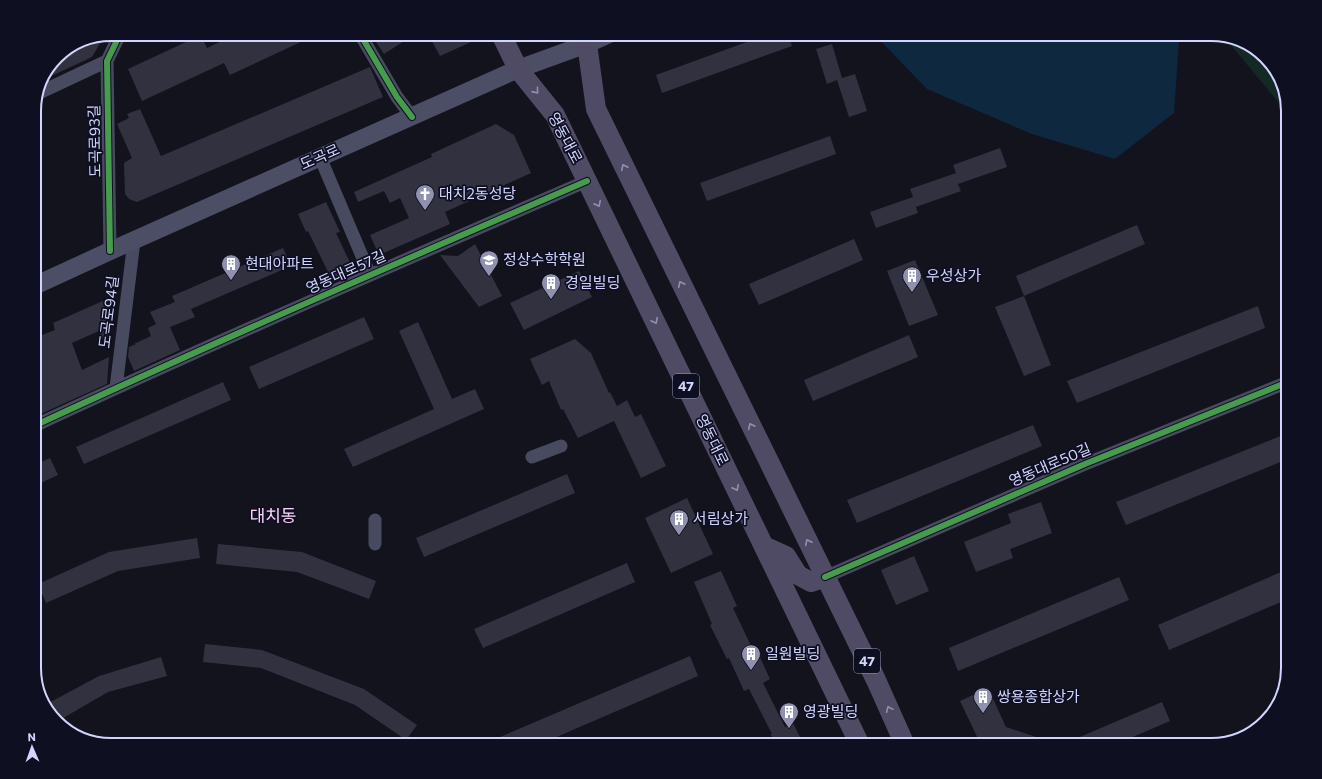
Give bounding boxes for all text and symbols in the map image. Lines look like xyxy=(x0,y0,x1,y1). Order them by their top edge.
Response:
one-way arrow xyxy=(531,86,538,93)
street label: 도곡로93길 xyxy=(84,104,104,178)
street label: 영동대로 xyxy=(545,109,587,166)
street label: 도곡로 xyxy=(297,139,342,173)
one-way arrow xyxy=(621,164,629,171)
church icon: 대치2동성당 xyxy=(414,183,436,211)
place label: 대치2동성당 xyxy=(439,184,517,202)
one-way arrow xyxy=(593,200,601,207)
street label: 영동대로57길 xyxy=(303,245,388,297)
school or university icon: 정상수학학원 xyxy=(478,249,500,277)
place label: 정상수학학원 xyxy=(503,250,586,268)
building icon: 현대아파트 xyxy=(220,253,242,281)
place label: 현대아파트 xyxy=(245,254,314,272)
building icon: 우성상가 xyxy=(901,265,923,293)
place label: 우성상가 xyxy=(926,266,981,284)
building icon: 경일빌딩 xyxy=(540,272,562,300)
place label: 경일빌딩 xyxy=(565,273,620,291)
street label: 도곡로94길 xyxy=(95,274,121,349)
one-way arrow xyxy=(678,281,686,288)
one-way arrow xyxy=(650,317,658,324)
road number: 47 xyxy=(673,374,699,398)
street label: 영동대로 xyxy=(693,411,733,468)
one-way arrow xyxy=(748,422,756,430)
street label: 영동대로50길 xyxy=(1006,439,1093,489)
one-way arrow xyxy=(731,484,739,492)
district label: 대치동 xyxy=(250,505,296,526)
building icon: 서림상가 xyxy=(668,508,690,536)
place label: 서림상가 xyxy=(693,509,748,527)
one-way arrow xyxy=(805,539,813,547)
building icon: 일원빌딩 xyxy=(740,643,762,671)
place label: 일원빌딩 xyxy=(765,644,820,662)
road number: 47 xyxy=(854,649,880,673)
building icon: 쌍용종합상가 xyxy=(972,686,994,714)
place label: 쌍용종합상가 xyxy=(997,687,1080,705)
building icon: 영광빌딩 xyxy=(778,701,800,729)
place label: 영광빌딩 xyxy=(803,702,858,720)
one-way arrow xyxy=(886,706,894,713)
north arrow xyxy=(12,727,52,767)
text: N xyxy=(27,730,36,743)

